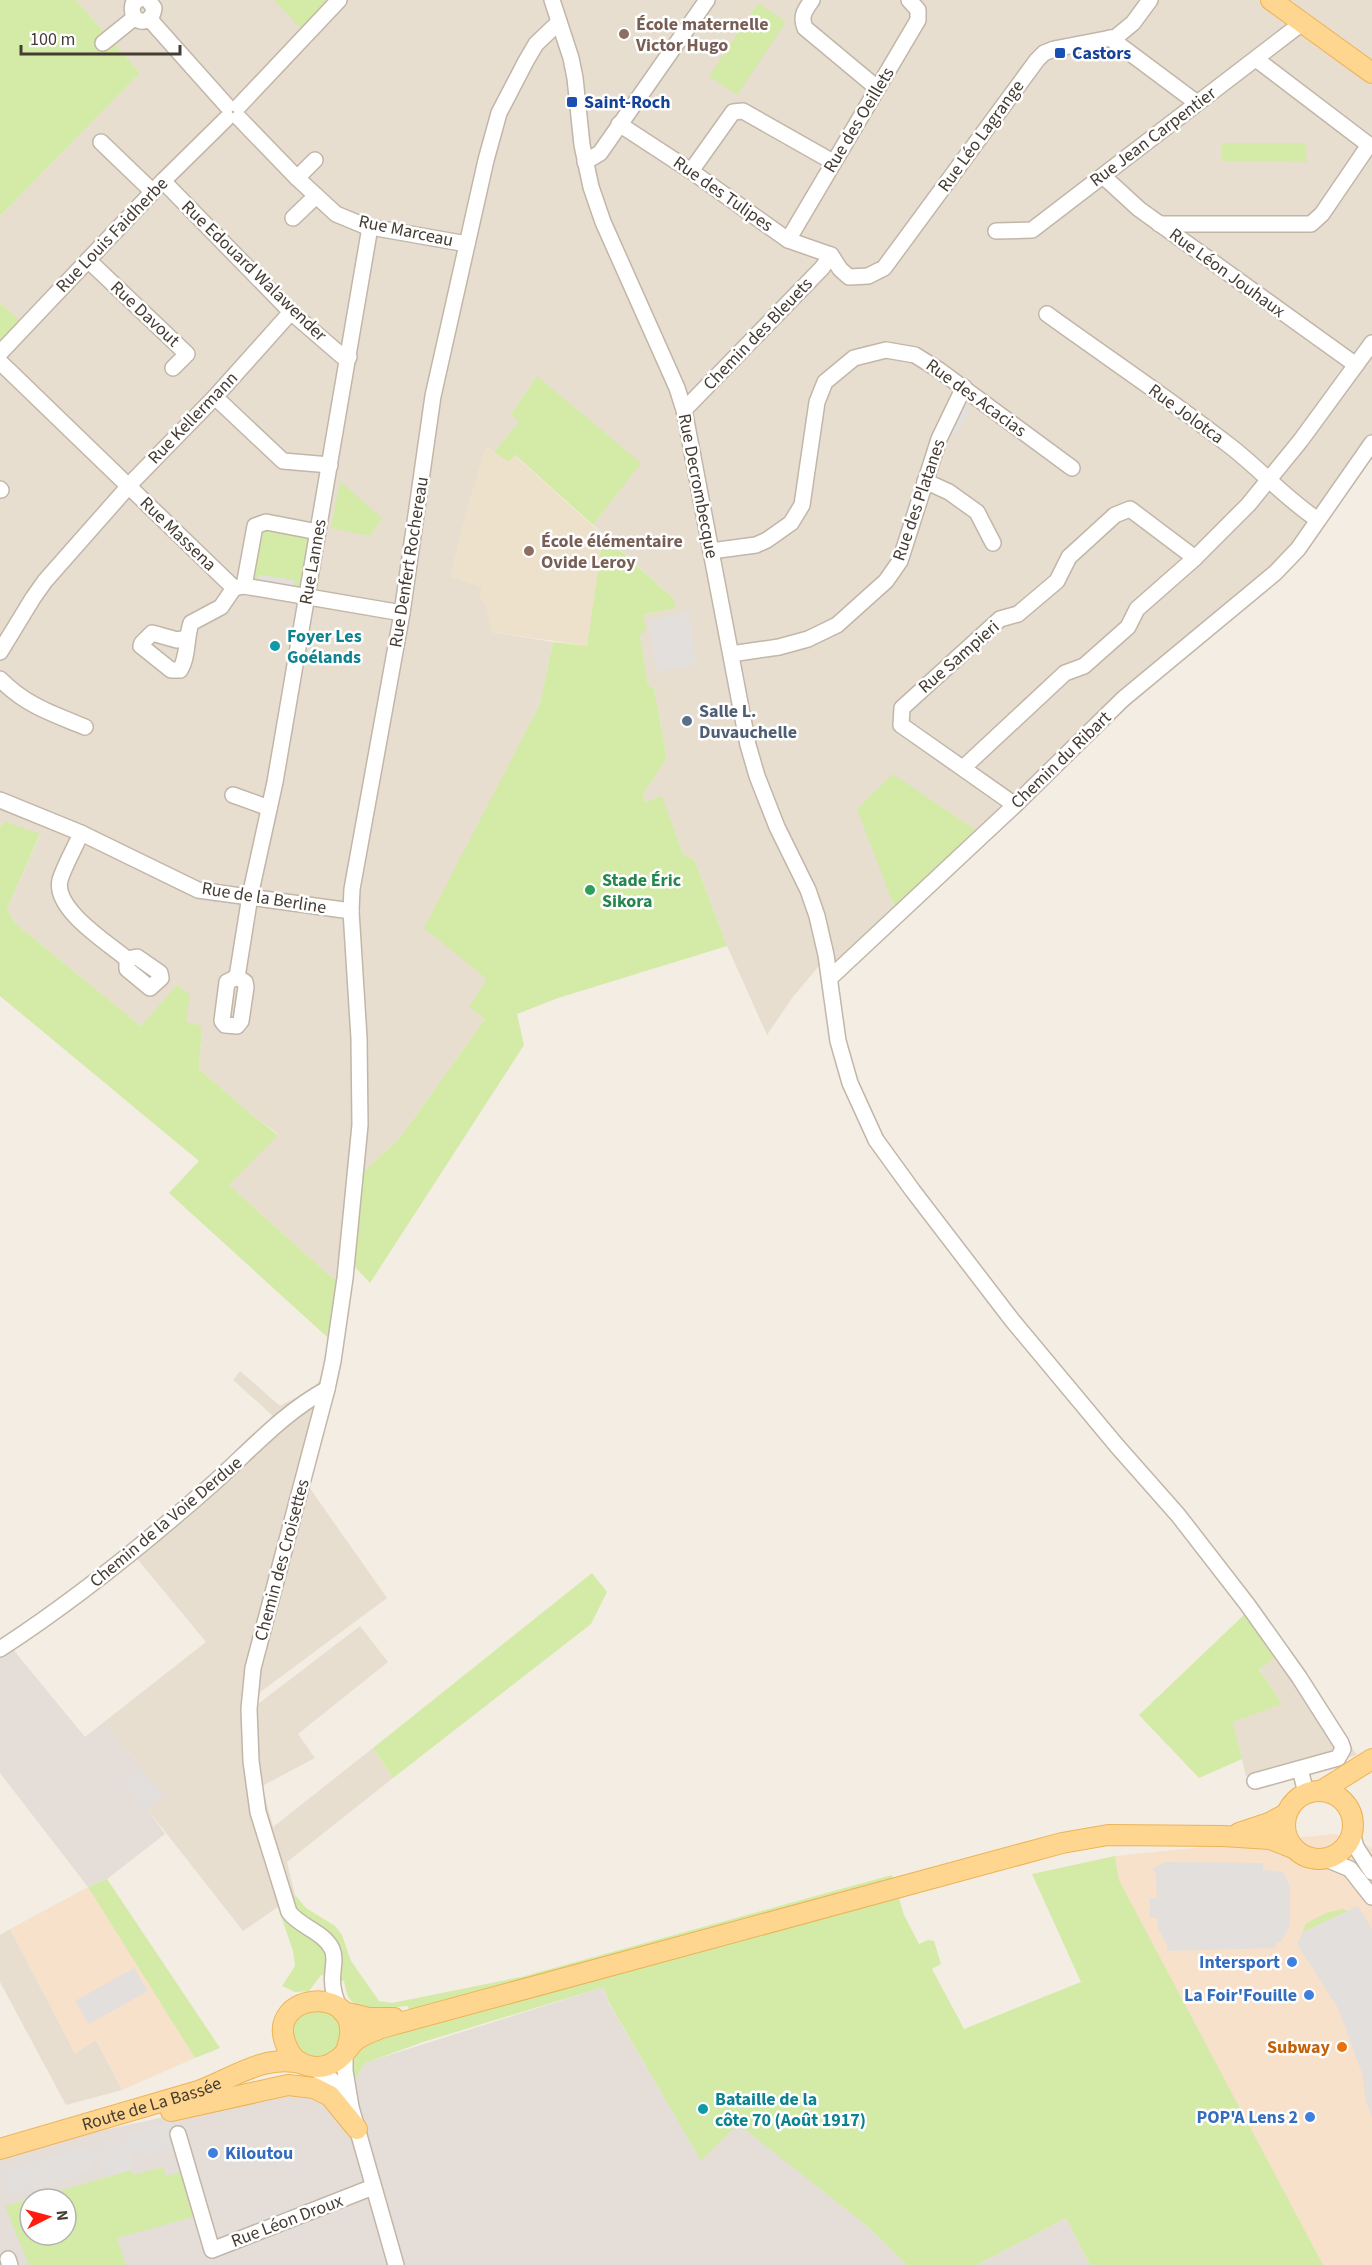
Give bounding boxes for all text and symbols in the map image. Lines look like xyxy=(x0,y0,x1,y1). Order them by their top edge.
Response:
place label: École maternelle Victor Hugo xyxy=(635,12,769,58)
scale bar xyxy=(21,18,180,56)
text: 100 m xyxy=(30,27,75,52)
marker: École maternelle Victor Hugo xyxy=(617,27,631,41)
place label: Castors xyxy=(1072,41,1131,66)
marker: Castors xyxy=(1053,46,1067,60)
street label: Rue des Oeillets xyxy=(818,62,900,178)
street label: Rue Léo Lagrange xyxy=(932,75,1030,197)
street label: Rue Jean Carpentier xyxy=(1085,81,1222,193)
place label: Saint-Roch xyxy=(584,90,671,115)
marker: Saint-Roch xyxy=(565,95,579,109)
street label: Rue des Tulipes xyxy=(668,150,778,238)
street label: Rue Louis Faidherbe xyxy=(50,172,174,298)
street label: Rue Edouard Walawender xyxy=(176,195,333,348)
street label: Rue Marceau xyxy=(356,209,456,253)
street label: Rue Léon Jouhaux xyxy=(1164,222,1290,324)
street label: Chemin des Bleuets xyxy=(698,272,818,396)
street label: Rue Davout xyxy=(105,275,185,353)
street label: Rue des Acacias xyxy=(921,353,1031,443)
street label: Rue Kellermann xyxy=(142,366,244,470)
street label: Rue Jolotca xyxy=(1143,378,1229,450)
street label: Rue Decrombecque xyxy=(672,411,724,561)
street label: Rue des Platanes xyxy=(886,436,952,564)
street label: Rue Denfert Rochereau xyxy=(383,475,435,649)
street label: Rue Massena xyxy=(134,491,222,577)
street label: Rue Lannes xyxy=(293,517,333,607)
place label: École élémentaire Ovide Leroy xyxy=(541,529,683,575)
marker: École élémentaire Ovide Leroy xyxy=(522,544,536,558)
street label: Rue Sampieri xyxy=(913,615,1005,699)
place label: Foyer Les Goélands xyxy=(287,624,362,670)
marker: Foyer Les Goélands xyxy=(268,639,282,653)
place label: Salle L. Duvauchelle xyxy=(699,699,797,745)
street label: Chemin du Ribart xyxy=(1005,706,1117,814)
marker: Salle L. Duvauchelle xyxy=(680,714,694,728)
place label: Stade Éric Sikora xyxy=(602,868,682,914)
street label: Rue de la Berline xyxy=(200,876,328,920)
marker: Stade Éric Sikora xyxy=(583,883,597,897)
street label: Chemin de la Voie Derdue xyxy=(84,1451,248,1593)
street label: Chemin des Croisettes xyxy=(248,1476,316,1644)
place label: Intersport xyxy=(1199,1950,1280,1975)
marker: Intersport xyxy=(1285,1955,1299,1969)
place label: La Foir'Fouille xyxy=(1184,1983,1297,2008)
marker: La Foir'Fouille xyxy=(1302,1988,1316,2002)
place label: Subway xyxy=(1267,2035,1331,2060)
marker: Subway xyxy=(1335,2040,1349,2054)
street label: Route de La Bassée xyxy=(79,2070,225,2137)
place label: Bataille de la côte 70 (Août 1917) xyxy=(715,2087,866,2133)
marker: Bataille de la côte 70 (Août 1917) xyxy=(696,2102,710,2116)
place label: POP'A Lens 2 xyxy=(1196,2105,1298,2130)
marker: POP'A Lens 2 xyxy=(1303,2110,1317,2124)
place label: Kiloutou xyxy=(225,2141,293,2166)
marker: Kiloutou xyxy=(206,2146,220,2160)
north arrow xyxy=(18,2187,78,2247)
street label: Rue Léon Droux xyxy=(227,2188,347,2254)
text: N xyxy=(50,2209,73,2222)

